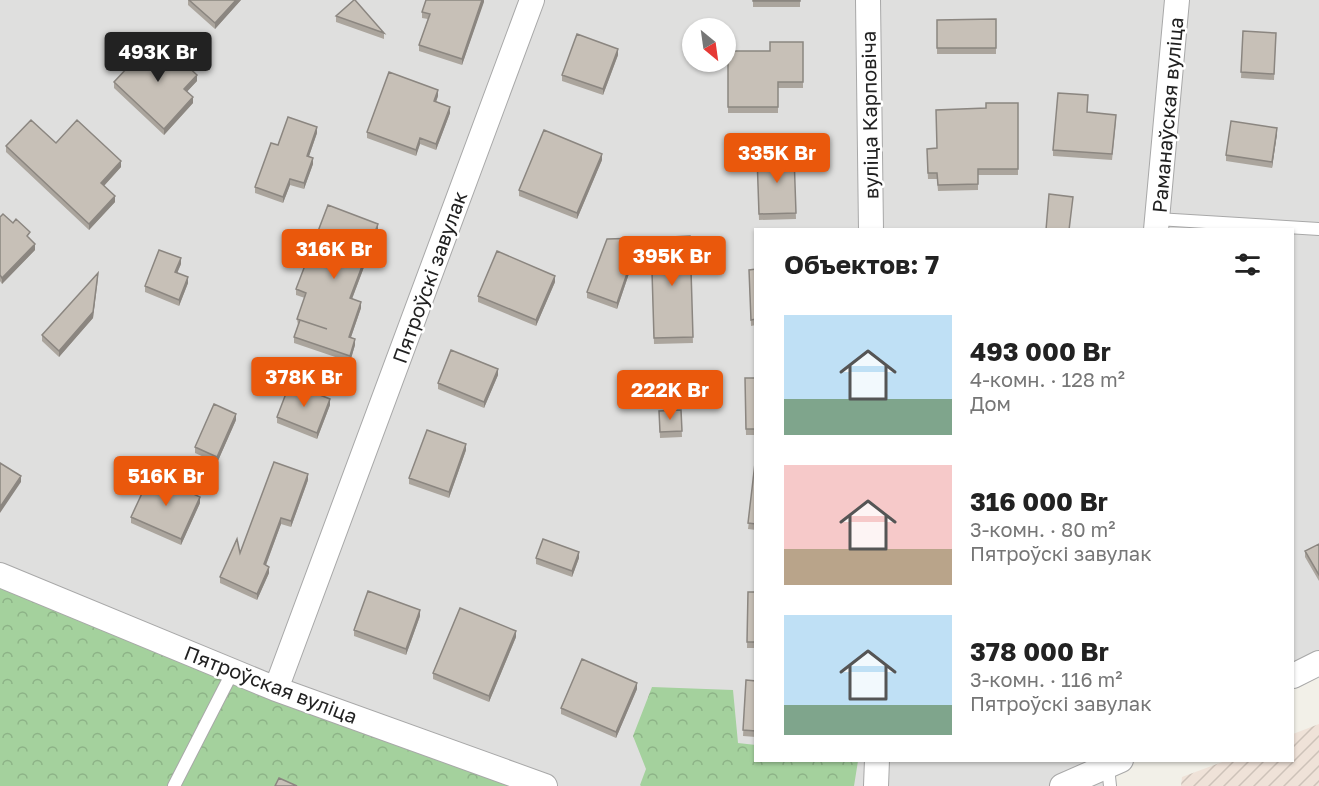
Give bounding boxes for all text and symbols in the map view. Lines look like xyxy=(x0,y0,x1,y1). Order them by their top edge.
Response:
street label: Раманаўская вуліца xyxy=(1146,16,1188,214)
north arrow xyxy=(682,18,736,72)
map controls xyxy=(682,18,736,72)
street label: вуліца Карповіча xyxy=(856,31,882,199)
pin: 493K Br xyxy=(103,32,213,83)
text: 493K Br xyxy=(119,39,197,63)
pin: 335K Br xyxy=(722,133,832,184)
text: 335K Br xyxy=(738,140,816,164)
street label: Пятроўскі завулак xyxy=(387,188,471,366)
pin: 316K Br xyxy=(279,229,389,280)
text: 316K Br xyxy=(296,236,372,260)
pin: 395K Br xyxy=(617,236,727,287)
text: 395K Br xyxy=(633,243,711,267)
icon: filters xyxy=(1231,248,1264,281)
text: Объектов: 7 xyxy=(784,249,939,280)
text: 493 000 Br xyxy=(970,336,1111,367)
icon: home xyxy=(832,339,904,411)
pin: 378K Br xyxy=(249,357,359,408)
text: 378K Br xyxy=(265,364,343,388)
text: 4-комн. · 128 m² xyxy=(970,367,1125,391)
pin: 222K Br xyxy=(615,370,725,421)
text: 222K Br xyxy=(631,377,709,401)
text: Дом xyxy=(970,391,1011,415)
pin: 516K Br xyxy=(111,456,221,507)
text: 516K Br xyxy=(128,463,204,487)
text: 316 000 Br xyxy=(970,486,1108,517)
icon: home xyxy=(832,489,904,561)
text: 3-комн. · 80 m² xyxy=(970,517,1116,541)
text: Пятроўскі завулак xyxy=(970,541,1152,565)
text: 378 000 Br xyxy=(970,636,1109,667)
icon: home xyxy=(832,639,904,711)
street label: Пятроўская вуліца xyxy=(181,640,361,728)
text: 3-комн. · 116 m² xyxy=(970,667,1122,691)
text: Пятроўскі завулак xyxy=(970,691,1152,715)

